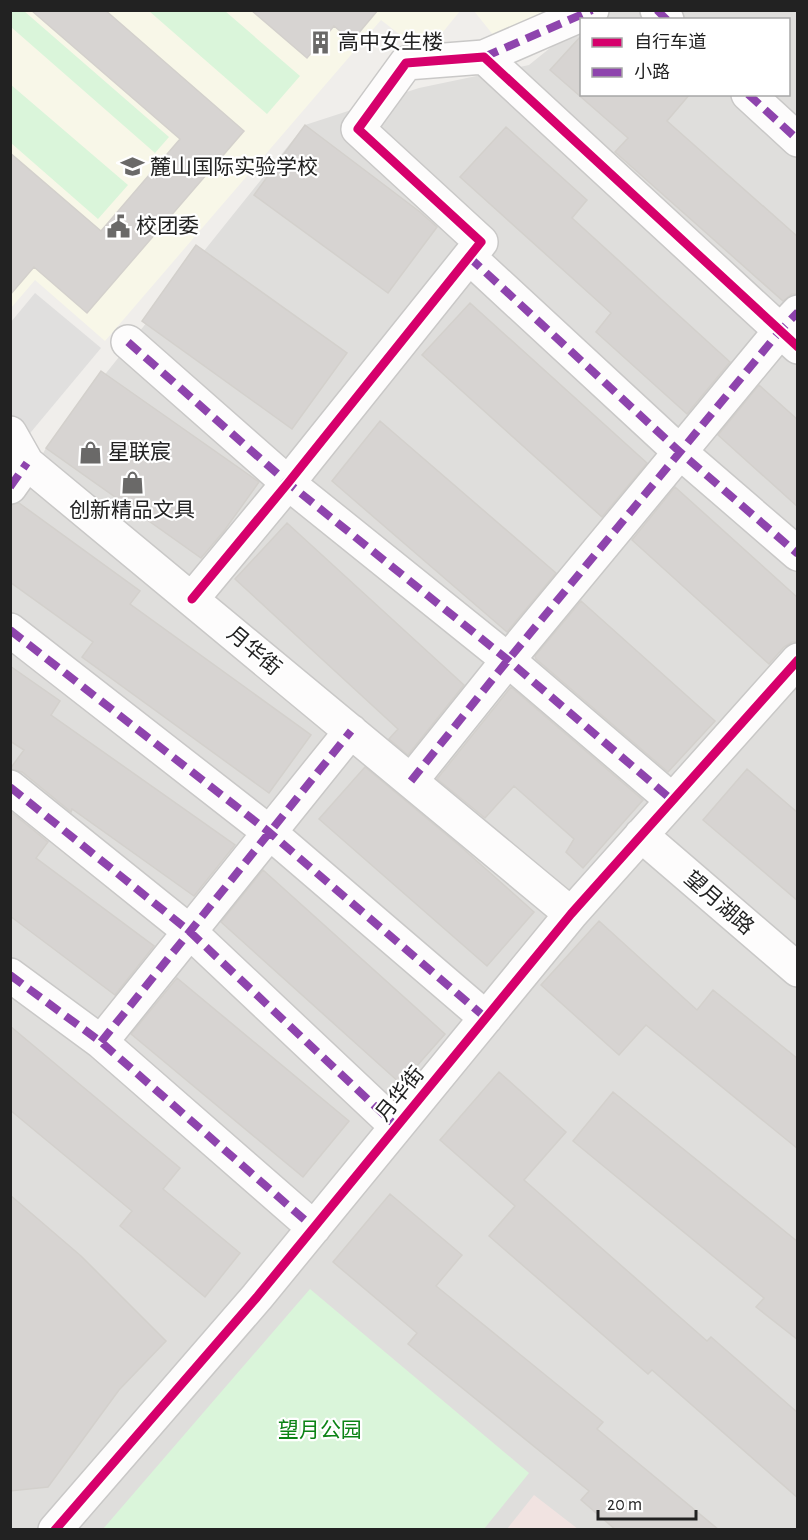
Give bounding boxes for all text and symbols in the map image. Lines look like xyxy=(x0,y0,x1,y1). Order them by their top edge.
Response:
legend xyxy=(580,18,790,96)
building icon: 高中女生楼 xyxy=(307,29,333,55)
place label: 高中女生楼 xyxy=(338,31,443,53)
text: 自行车道 xyxy=(634,32,706,52)
text: 小路 xyxy=(634,62,670,82)
school or university icon: 麓山国际实验学校 xyxy=(119,154,145,180)
place label: 麓山国际实验学校 xyxy=(150,156,318,178)
public building icon: 校团委 xyxy=(105,213,131,239)
place label: 校团委 xyxy=(136,215,199,237)
shop icon: 星联宸 xyxy=(77,439,103,465)
place label: 星联宸 xyxy=(108,441,171,463)
shop icon: 创新精品文具 xyxy=(119,469,145,495)
place label: 创新精品文具 xyxy=(69,499,195,521)
street label: 月华街 xyxy=(223,622,286,679)
street label: 望月湖路 xyxy=(680,867,758,938)
street label: 月华街 xyxy=(371,1062,428,1125)
park label: 望月公园 xyxy=(278,1419,362,1441)
scale bar xyxy=(598,1483,696,1521)
text: 20 m xyxy=(607,1496,642,1514)

